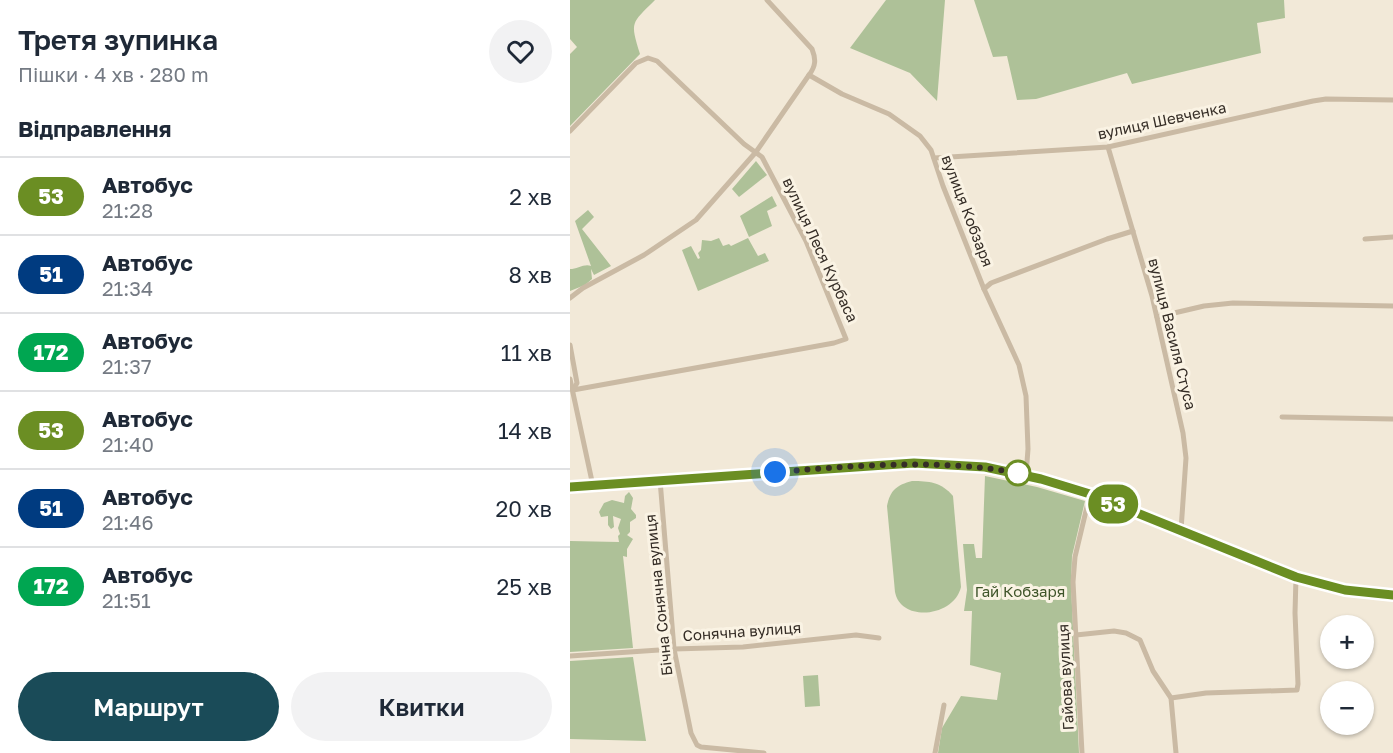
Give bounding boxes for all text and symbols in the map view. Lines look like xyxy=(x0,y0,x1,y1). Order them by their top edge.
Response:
button: heart xyxy=(489,20,552,83)
text: Третя зупинка xyxy=(18,23,218,56)
text: Пішки · 4 хв · 280 m xyxy=(18,62,209,86)
street label: вулиця Шевченка xyxy=(1096,98,1228,142)
text: Відправлення xyxy=(18,115,171,142)
street label: вулиця Кобзаря xyxy=(938,152,998,269)
text: Автобус xyxy=(102,171,193,198)
street label: вулиця Леся Курбаса xyxy=(779,174,862,325)
text: 53 xyxy=(38,183,64,209)
text: 2 хв xyxy=(509,183,552,210)
text: 21:28 xyxy=(102,198,153,222)
text: Автобус xyxy=(102,249,193,276)
street label: вулиця Василя Стуса xyxy=(1145,256,1201,411)
text: 51 xyxy=(39,261,63,287)
text: 8 хв xyxy=(509,261,552,288)
text: 21:34 xyxy=(102,276,153,300)
text: Автобус xyxy=(102,327,193,354)
text: 172 xyxy=(33,339,69,365)
text: 11 хв xyxy=(501,339,552,366)
text: 21:37 xyxy=(102,354,152,378)
text: Автобус xyxy=(102,405,193,432)
text: 53 xyxy=(38,417,64,443)
text: 14 хв xyxy=(498,417,552,444)
text: 21:40 xyxy=(102,432,154,456)
your location xyxy=(760,457,790,487)
unlabelled marker xyxy=(1005,460,1031,486)
text: Автобус xyxy=(102,483,193,510)
line badge: 53 xyxy=(1086,484,1140,524)
text: 53 xyxy=(1100,491,1126,517)
text: 51 xyxy=(39,495,63,521)
text: 20 хв xyxy=(496,495,552,522)
text: 21:46 xyxy=(102,510,154,534)
street label: Бічна Сонячна вулиця xyxy=(641,513,675,677)
text: Автобус xyxy=(102,561,193,588)
text: 172 xyxy=(33,573,69,599)
text: 25 хв xyxy=(496,573,552,600)
park label: Гай Кобзаря xyxy=(975,582,1065,600)
text: 21:51 xyxy=(102,588,151,612)
map controls xyxy=(1320,615,1374,735)
button: + xyxy=(1320,615,1374,669)
street label: Сонячна вулиця xyxy=(682,618,802,644)
street label: Гайова вулиця xyxy=(1053,623,1077,731)
button: Маршрут xyxy=(18,672,279,741)
button: Квитки xyxy=(291,672,552,741)
button: − xyxy=(1320,681,1374,735)

